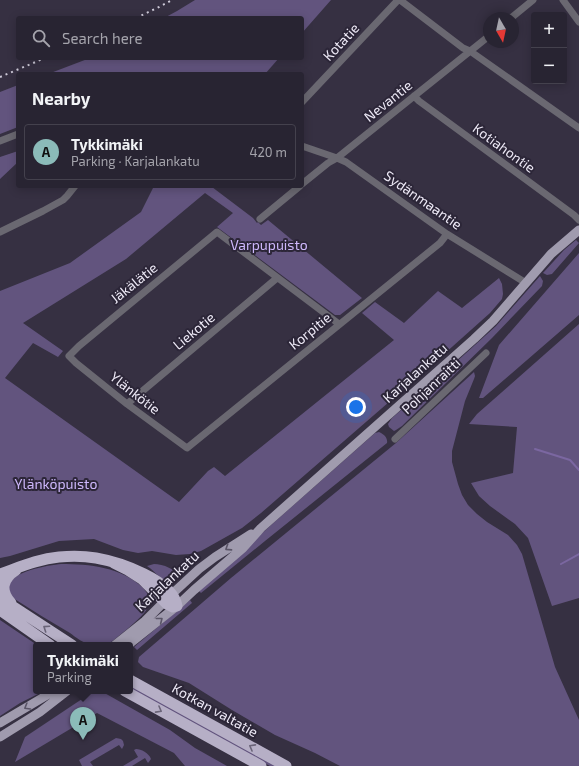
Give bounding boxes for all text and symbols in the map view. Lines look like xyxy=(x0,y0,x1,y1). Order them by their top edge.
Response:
north arrow xyxy=(483,12,519,48)
map controls xyxy=(531,12,567,84)
button: + xyxy=(531,12,567,48)
search box xyxy=(16,16,304,60)
street label: Kotatie xyxy=(319,19,362,64)
icon: search xyxy=(30,27,52,49)
text: Search here xyxy=(62,29,143,47)
button: − xyxy=(531,48,567,84)
street label: Nevantie xyxy=(360,76,415,125)
text: Nearby xyxy=(32,88,90,108)
street label: Kotiahontie xyxy=(470,119,539,176)
text: Tykkimäki xyxy=(71,135,143,153)
text: A xyxy=(42,144,50,160)
text: 420 m xyxy=(250,144,287,160)
text: Parking · Karjalankatu xyxy=(71,153,200,169)
street label: Sydänmaantie xyxy=(381,167,465,233)
park label: Varpupuisto xyxy=(230,236,308,253)
street label: Jäkälätie xyxy=(107,259,161,307)
street label: Liekotie xyxy=(169,308,218,353)
street label: Korpitie xyxy=(285,308,334,353)
street label: Karjalankatu xyxy=(379,339,450,406)
street label: Pohjanraitti xyxy=(398,354,464,417)
street label: Ylänkötie xyxy=(107,368,164,418)
your location xyxy=(346,397,366,417)
park label: Ylänköpuisto xyxy=(15,475,97,492)
one-way arrow xyxy=(225,544,232,551)
street label: Karjalankatu xyxy=(131,547,202,614)
one-way arrow xyxy=(156,617,163,624)
one-way arrow xyxy=(43,625,50,633)
popup xyxy=(33,642,133,694)
text: Tykkimäki xyxy=(47,651,119,669)
text: Parking xyxy=(47,669,92,685)
street label: Kotkan valtatie xyxy=(169,679,261,740)
one-way arrow xyxy=(24,703,31,710)
one-way arrow xyxy=(155,705,162,712)
pin: A xyxy=(70,707,96,740)
one-way arrow xyxy=(249,745,256,752)

